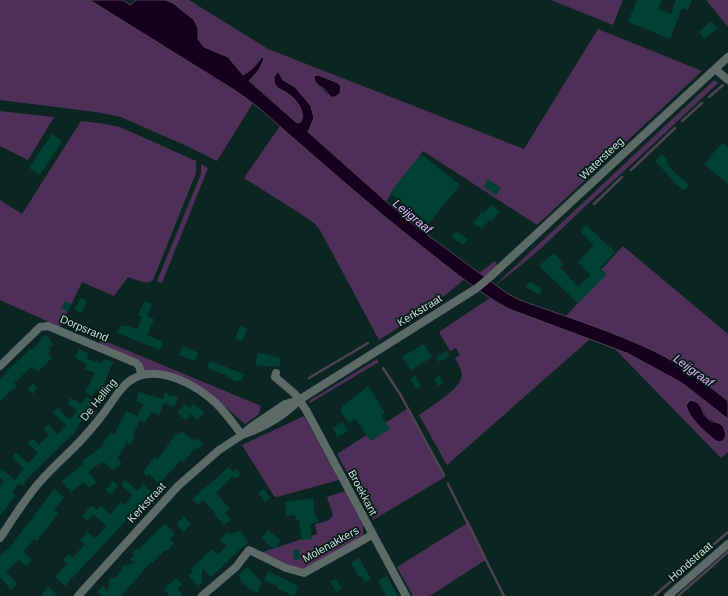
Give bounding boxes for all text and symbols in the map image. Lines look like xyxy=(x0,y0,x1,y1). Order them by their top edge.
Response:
street label: Watersteeg xyxy=(577,135,627,183)
water label: Leijgraaf xyxy=(390,197,434,237)
street label: Kerkstraat xyxy=(395,292,445,330)
street label: Dorpsrand xyxy=(58,313,110,345)
water label: Leijgraaf xyxy=(670,352,716,390)
street label: De Helling xyxy=(78,376,120,424)
street label: Broekkant xyxy=(345,468,379,518)
street label: Kerkstraat xyxy=(125,480,169,526)
street label: Molenakkers xyxy=(301,524,361,566)
street label: Hondstraat xyxy=(666,539,716,585)

